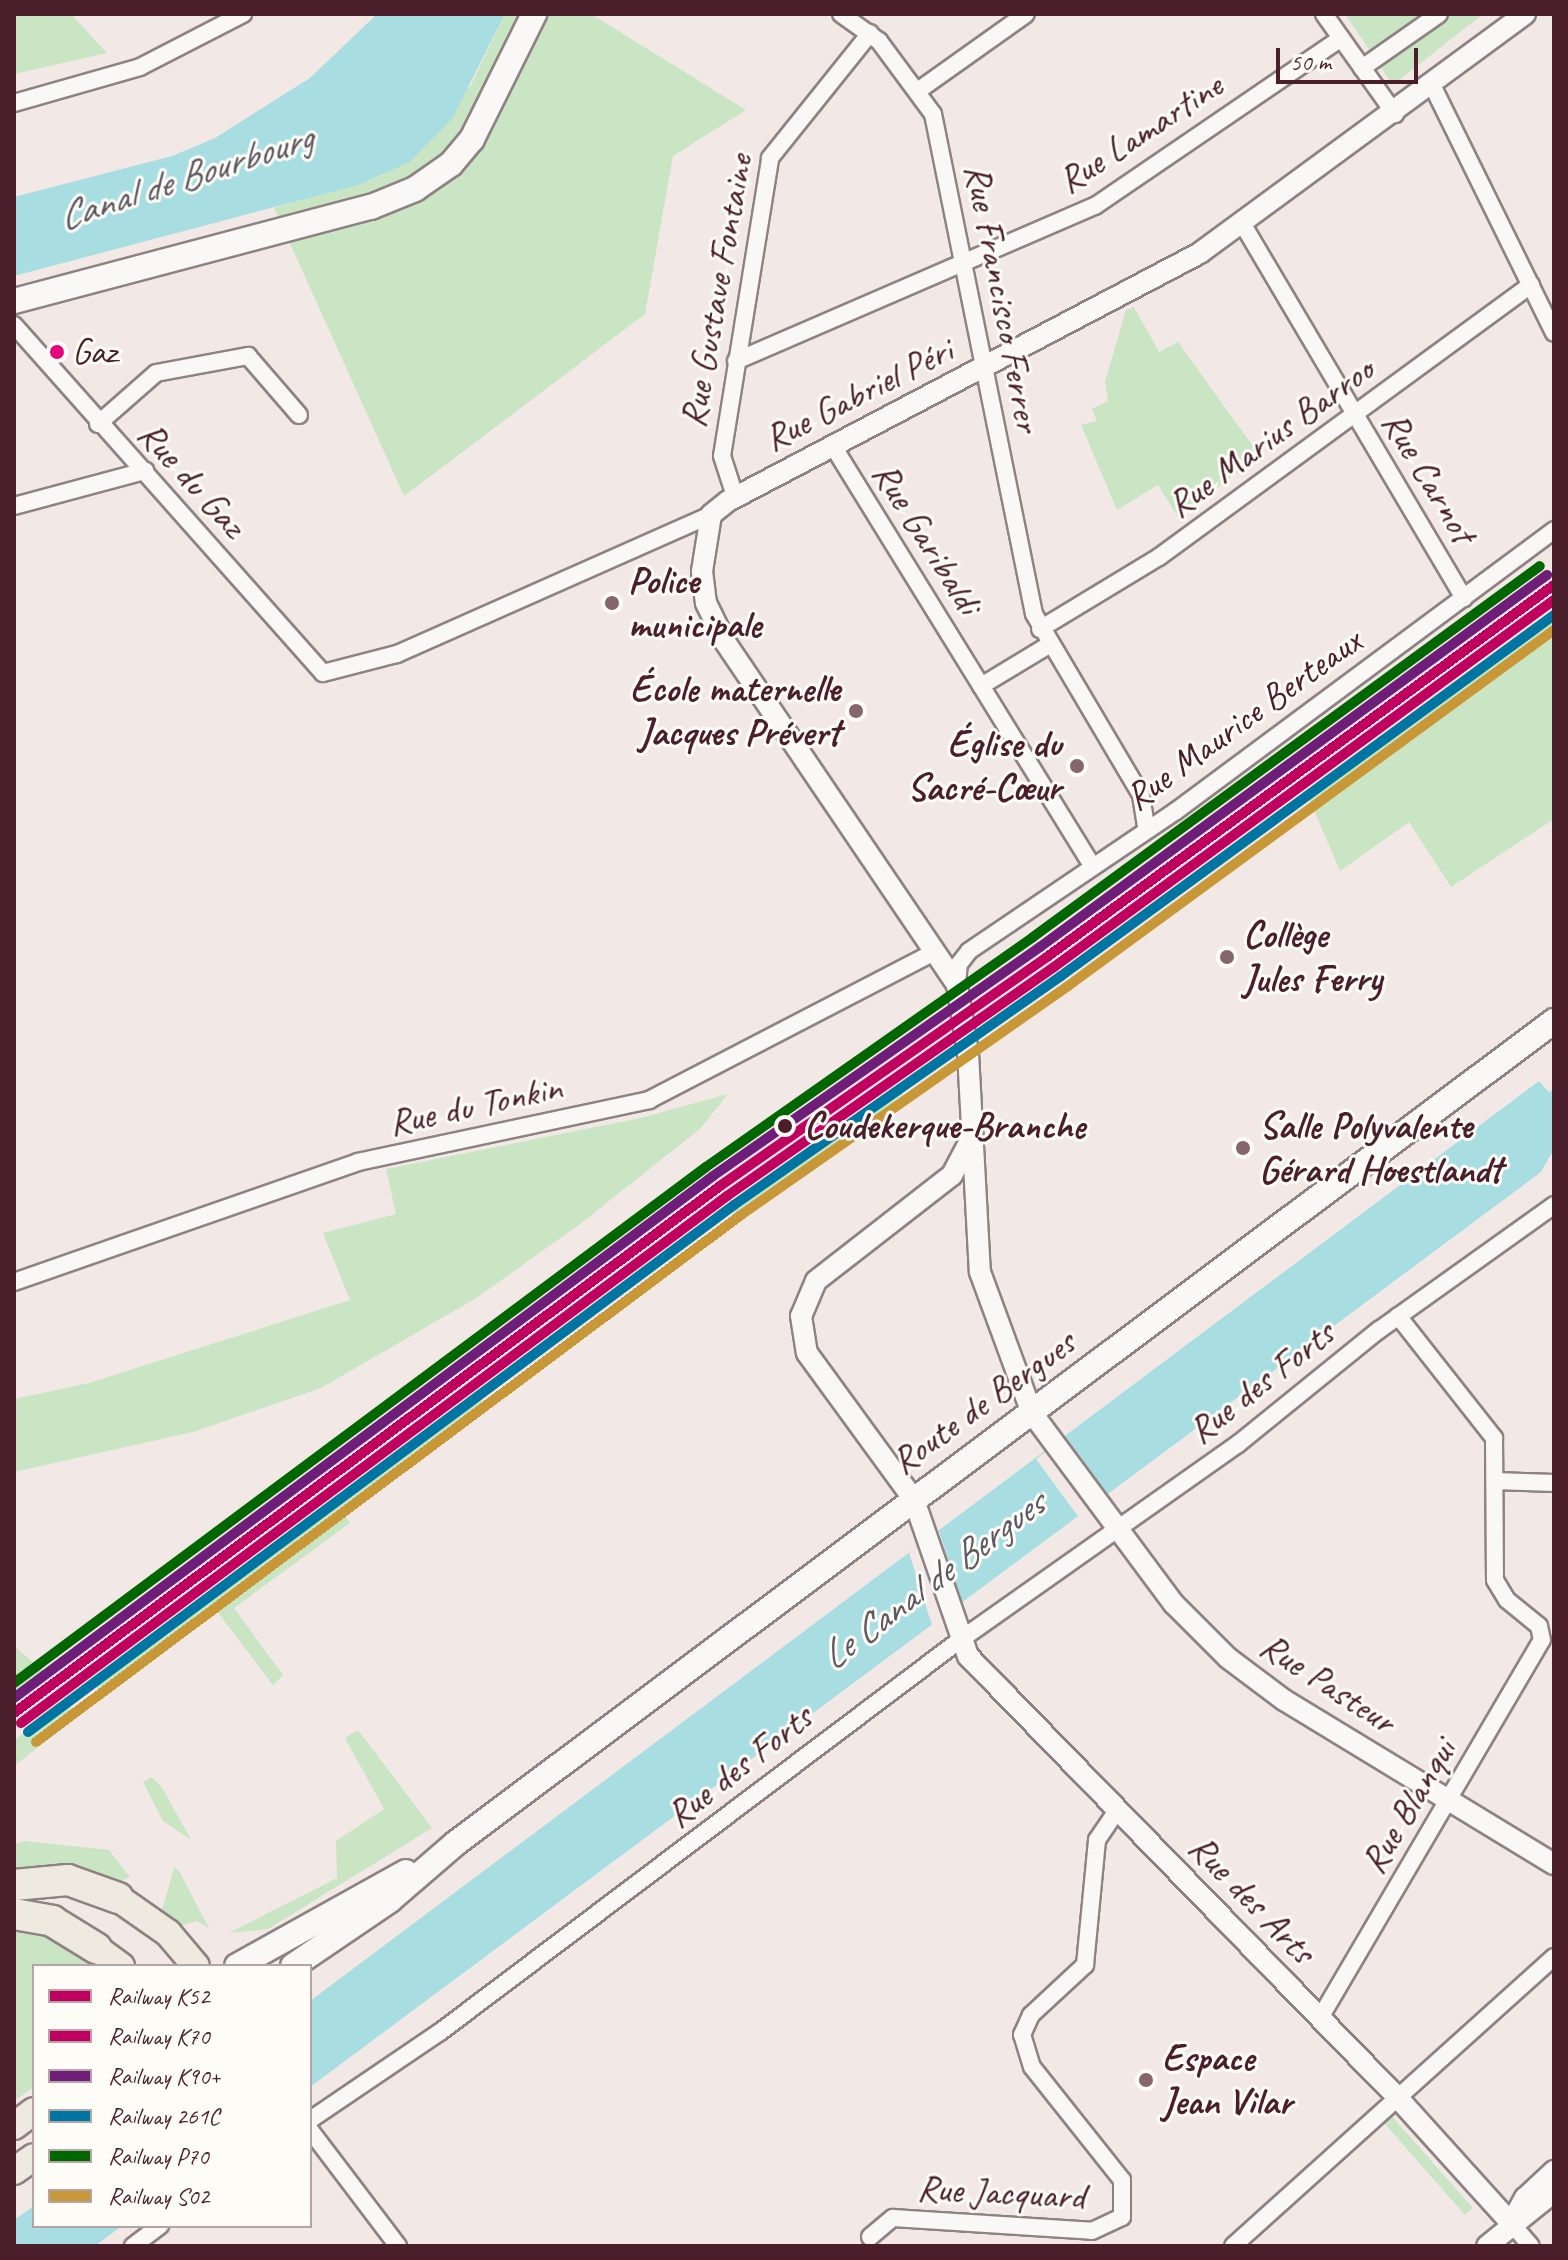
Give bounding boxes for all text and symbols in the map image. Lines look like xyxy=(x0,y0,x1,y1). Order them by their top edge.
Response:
scale bar xyxy=(1280,32,1422,82)
text: 50 m xyxy=(1290,47,1331,77)
street label: Rue Lamartine xyxy=(1049,63,1231,203)
water label: Canal de Bourbourg xyxy=(52,113,318,241)
street label: Rue Gustave Fontaine xyxy=(670,152,762,430)
street label: Rue Francisco Ferrer xyxy=(955,160,1051,436)
street label: Rue Gabriel Péri xyxy=(756,327,960,461)
place label: Gaz xyxy=(72,330,117,374)
marker: Gaz xyxy=(49,344,65,360)
street label: Rue Marius Barroo xyxy=(1157,346,1383,528)
street label: Rue Carnot xyxy=(1372,403,1486,551)
street label: Rue du Gaz xyxy=(128,412,256,546)
street label: Rue Garibaldi xyxy=(862,453,992,623)
place label: Police municipale xyxy=(628,558,761,648)
marker: Police municipale xyxy=(603,594,621,612)
street label: Rue Maurice Berteaux xyxy=(1116,618,1370,820)
place label: École maternelle Jacques Prévert xyxy=(629,666,840,756)
marker: École maternelle Jacques Prévert xyxy=(847,702,865,720)
place label: Église du Sacré-Cœur xyxy=(907,721,1061,810)
marker: Église du Sacré-Cœur xyxy=(1068,757,1086,775)
place label: Collège Jules Ferry xyxy=(1243,912,1381,1002)
marker: Collège Jules Ferry xyxy=(1218,948,1236,966)
street label: Rue du Tonkin xyxy=(385,1064,565,1146)
place label: Coudekerque-Branche xyxy=(804,1103,1085,1149)
place label: Salle Polyvalente Gérard Hoestlandt xyxy=(1259,1103,1501,1192)
marker: Coudekerque-Branche xyxy=(773,1114,797,1138)
marker: Salle Polyvalente Gérard Hoestlandt xyxy=(1234,1139,1252,1157)
street label: Rue des Forts xyxy=(1179,1311,1343,1453)
street label: Route de Bergues xyxy=(882,1320,1084,1484)
water label: Le Canal de Bergues xyxy=(810,1480,1054,1680)
street label: Rue Pasteur xyxy=(1251,1622,1405,1744)
street label: Rue des Forts xyxy=(657,1695,821,1837)
street label: Rue Blanqui xyxy=(1350,1730,1466,1882)
street label: Rue des Arts xyxy=(1179,1825,1325,1973)
legend xyxy=(32,1964,312,2228)
text: Railway K52 xyxy=(108,1981,209,2011)
text: Railway K70 xyxy=(108,2021,209,2051)
place label: Espace Jean Vilar xyxy=(1162,2035,1291,2124)
text: Railway K90+ xyxy=(108,2061,220,2091)
marker: Espace Jean Vilar xyxy=(1137,2071,1155,2089)
text: Railway 261C xyxy=(108,2101,220,2131)
text: Railway P70 xyxy=(108,2141,209,2171)
street label: Rue Jacquard xyxy=(916,2165,1086,2219)
text: Railway S02 xyxy=(108,2181,209,2211)

